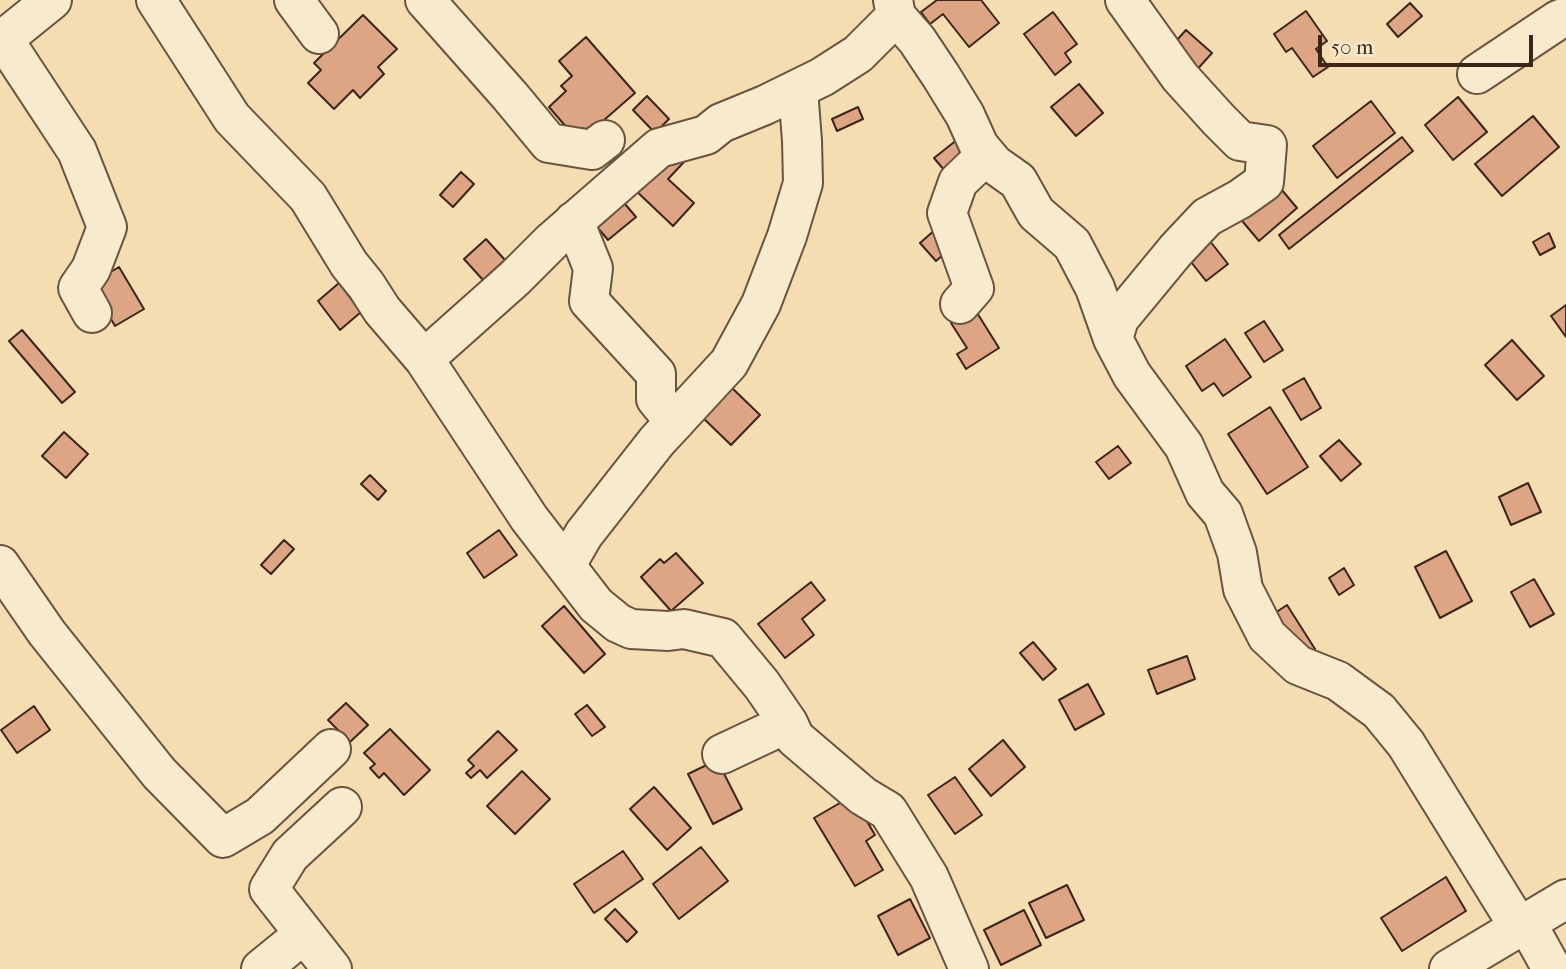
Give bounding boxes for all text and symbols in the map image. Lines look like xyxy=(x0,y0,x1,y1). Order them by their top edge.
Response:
scale bar xyxy=(1321,21,1536,65)
text: 50 m xyxy=(1331,35,1374,59)

